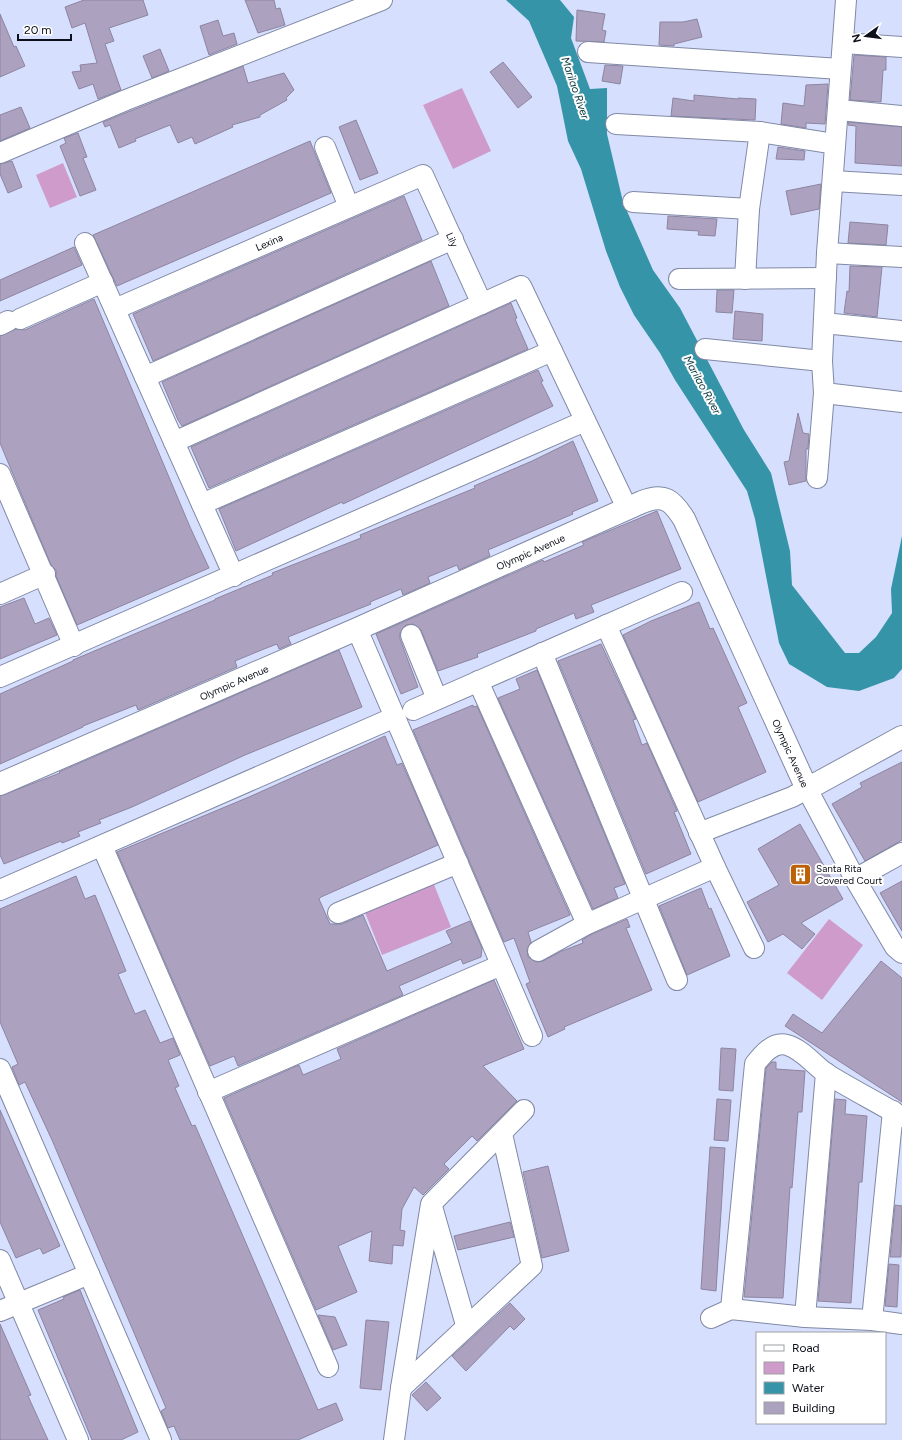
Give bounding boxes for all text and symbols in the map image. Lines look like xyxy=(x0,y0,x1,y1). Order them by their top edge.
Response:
scale bar xyxy=(18,16,71,42)
north arrow xyxy=(846,16,886,56)
text: 20 m xyxy=(24,23,52,37)
text: N xyxy=(849,33,864,44)
water label: Marilao River xyxy=(558,55,592,122)
street label: Lexina xyxy=(253,230,285,254)
street label: Lily xyxy=(444,230,462,250)
water label: Marilao River xyxy=(681,353,724,418)
street label: Olympic Avenue xyxy=(494,531,567,573)
street label: Olympic Avenue xyxy=(197,662,271,703)
street label: Olympic Avenue xyxy=(769,717,812,790)
building icon: Santa Rita Covered Court xyxy=(787,861,813,887)
place label: Santa Rita Covered Court xyxy=(816,862,883,887)
legend xyxy=(756,1332,886,1424)
text: Road xyxy=(792,1341,820,1355)
text: Park xyxy=(792,1361,815,1375)
text: Water xyxy=(792,1381,824,1395)
text: Building xyxy=(792,1401,835,1415)

